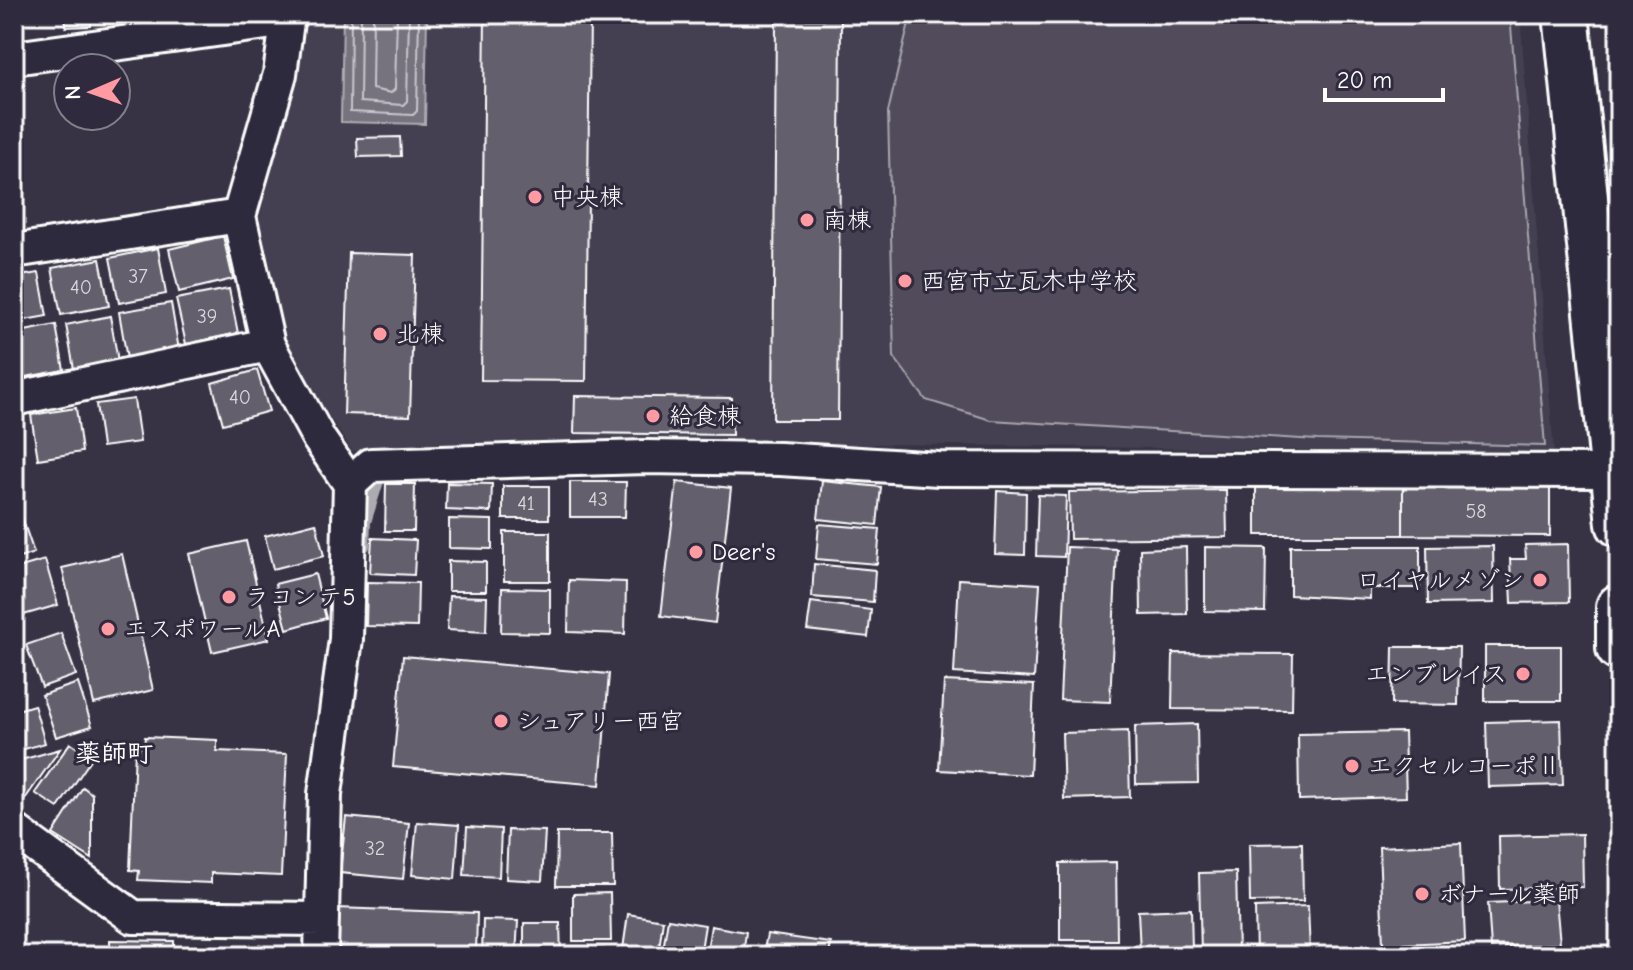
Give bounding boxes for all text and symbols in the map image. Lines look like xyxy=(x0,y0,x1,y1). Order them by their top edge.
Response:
north arrow xyxy=(52,52,132,132)
scale bar xyxy=(1325,52,1443,102)
text: 20 m xyxy=(1337,66,1392,94)
text: N xyxy=(60,85,86,100)
place label: 中央棟 xyxy=(551,183,623,211)
marker: 中央棟 xyxy=(526,188,544,206)
place label: 南棟 xyxy=(823,206,871,234)
marker: 南棟 xyxy=(798,211,816,229)
house number: 37 xyxy=(128,265,148,288)
place label: 西宮市立瓦木中学校 xyxy=(921,267,1137,295)
marker: 西宮市立瓦木中学校 xyxy=(896,272,914,290)
house number: 40 xyxy=(70,276,92,299)
house number: 39 xyxy=(197,305,217,328)
place label: 北棟 xyxy=(396,320,444,348)
marker: 北棟 xyxy=(371,325,389,343)
house number: 40 xyxy=(229,386,251,409)
place label: 給食棟 xyxy=(669,402,741,430)
marker: 給食棟 xyxy=(644,407,662,425)
house number: 43 xyxy=(588,488,608,511)
house number: 41 xyxy=(517,492,535,515)
house number: 58 xyxy=(1465,500,1487,523)
place label: Deer's xyxy=(712,538,775,566)
marker: Deer's xyxy=(687,543,705,561)
place label: ロイヤルメゾン xyxy=(1356,566,1524,594)
marker: ロイヤルメゾン xyxy=(1531,571,1549,589)
place label: ラコンテ5 xyxy=(245,583,355,611)
marker: ラコンテ5 xyxy=(220,588,238,606)
place label: エスポワールA xyxy=(124,615,281,643)
marker: エスポワールA xyxy=(99,620,117,638)
place label: エンブレイス xyxy=(1365,660,1507,688)
marker: エンブレイス xyxy=(1514,665,1532,683)
place label: シュアリー西宮 xyxy=(517,707,684,735)
marker: シュアリー西宮 xyxy=(492,712,510,730)
district label: 薬師町 xyxy=(75,739,153,769)
place label: エクセルコーポⅡ xyxy=(1368,752,1561,780)
marker: エクセルコーポⅡ xyxy=(1343,757,1361,775)
house number: 32 xyxy=(365,837,385,860)
place label: ボナール薬師 xyxy=(1438,880,1581,908)
marker: ボナール薬師 xyxy=(1413,885,1431,903)

